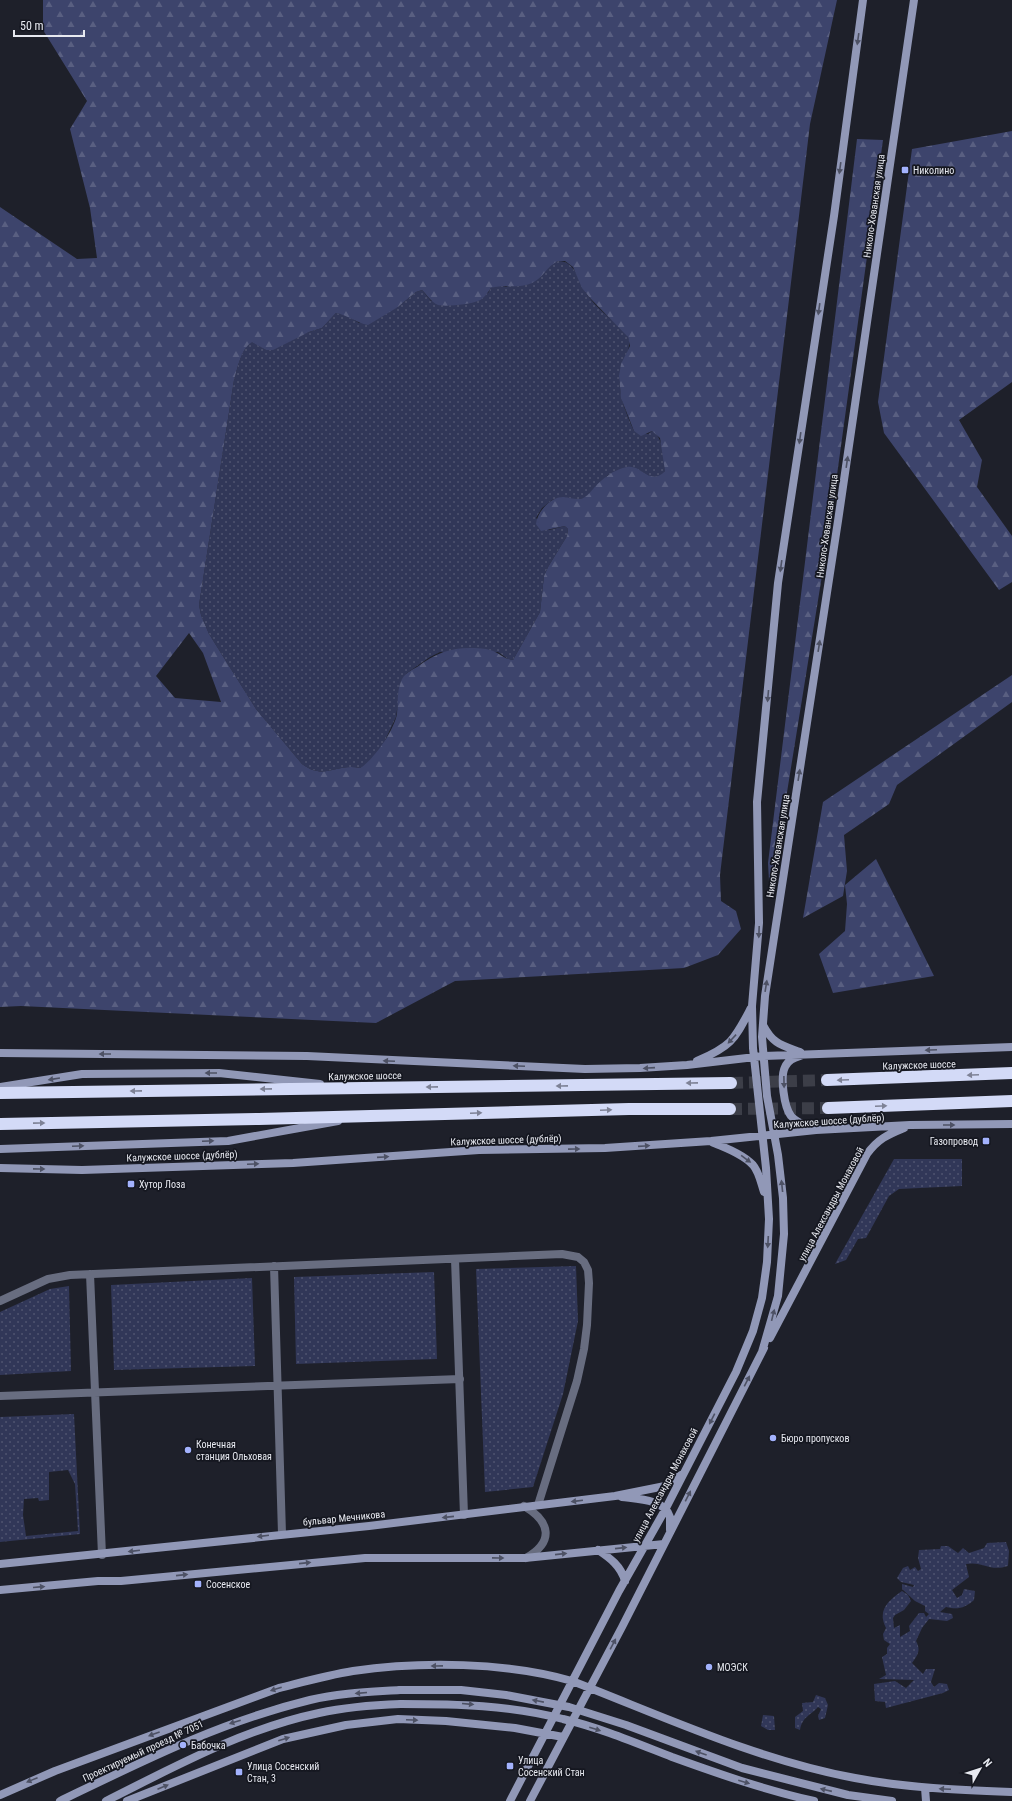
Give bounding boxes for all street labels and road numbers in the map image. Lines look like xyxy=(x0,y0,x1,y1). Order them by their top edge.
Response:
street label: Николо-Хованская улица xyxy=(861,153,887,258)
street label: Николо-Хованская улица xyxy=(814,473,840,578)
street label: Николо-Хованская улица xyxy=(764,793,792,898)
street label: Калужское шоссе xyxy=(882,1058,956,1072)
street label: Калужское шоссе xyxy=(328,1070,402,1082)
street label: Калужское шоссе (дублёр) xyxy=(773,1112,885,1131)
street label: Калужское шоссе (дублёр) xyxy=(450,1133,562,1148)
street label: улица Александры Монаховой xyxy=(796,1145,866,1263)
street label: Калужское шоссе (дублёр) xyxy=(126,1149,238,1164)
street label: улица Александры Монаховой xyxy=(630,1426,700,1544)
street label: бульвар Мечникова xyxy=(302,1508,386,1528)
street label: Проектируемый проезд № 7051 xyxy=(81,1718,205,1784)

